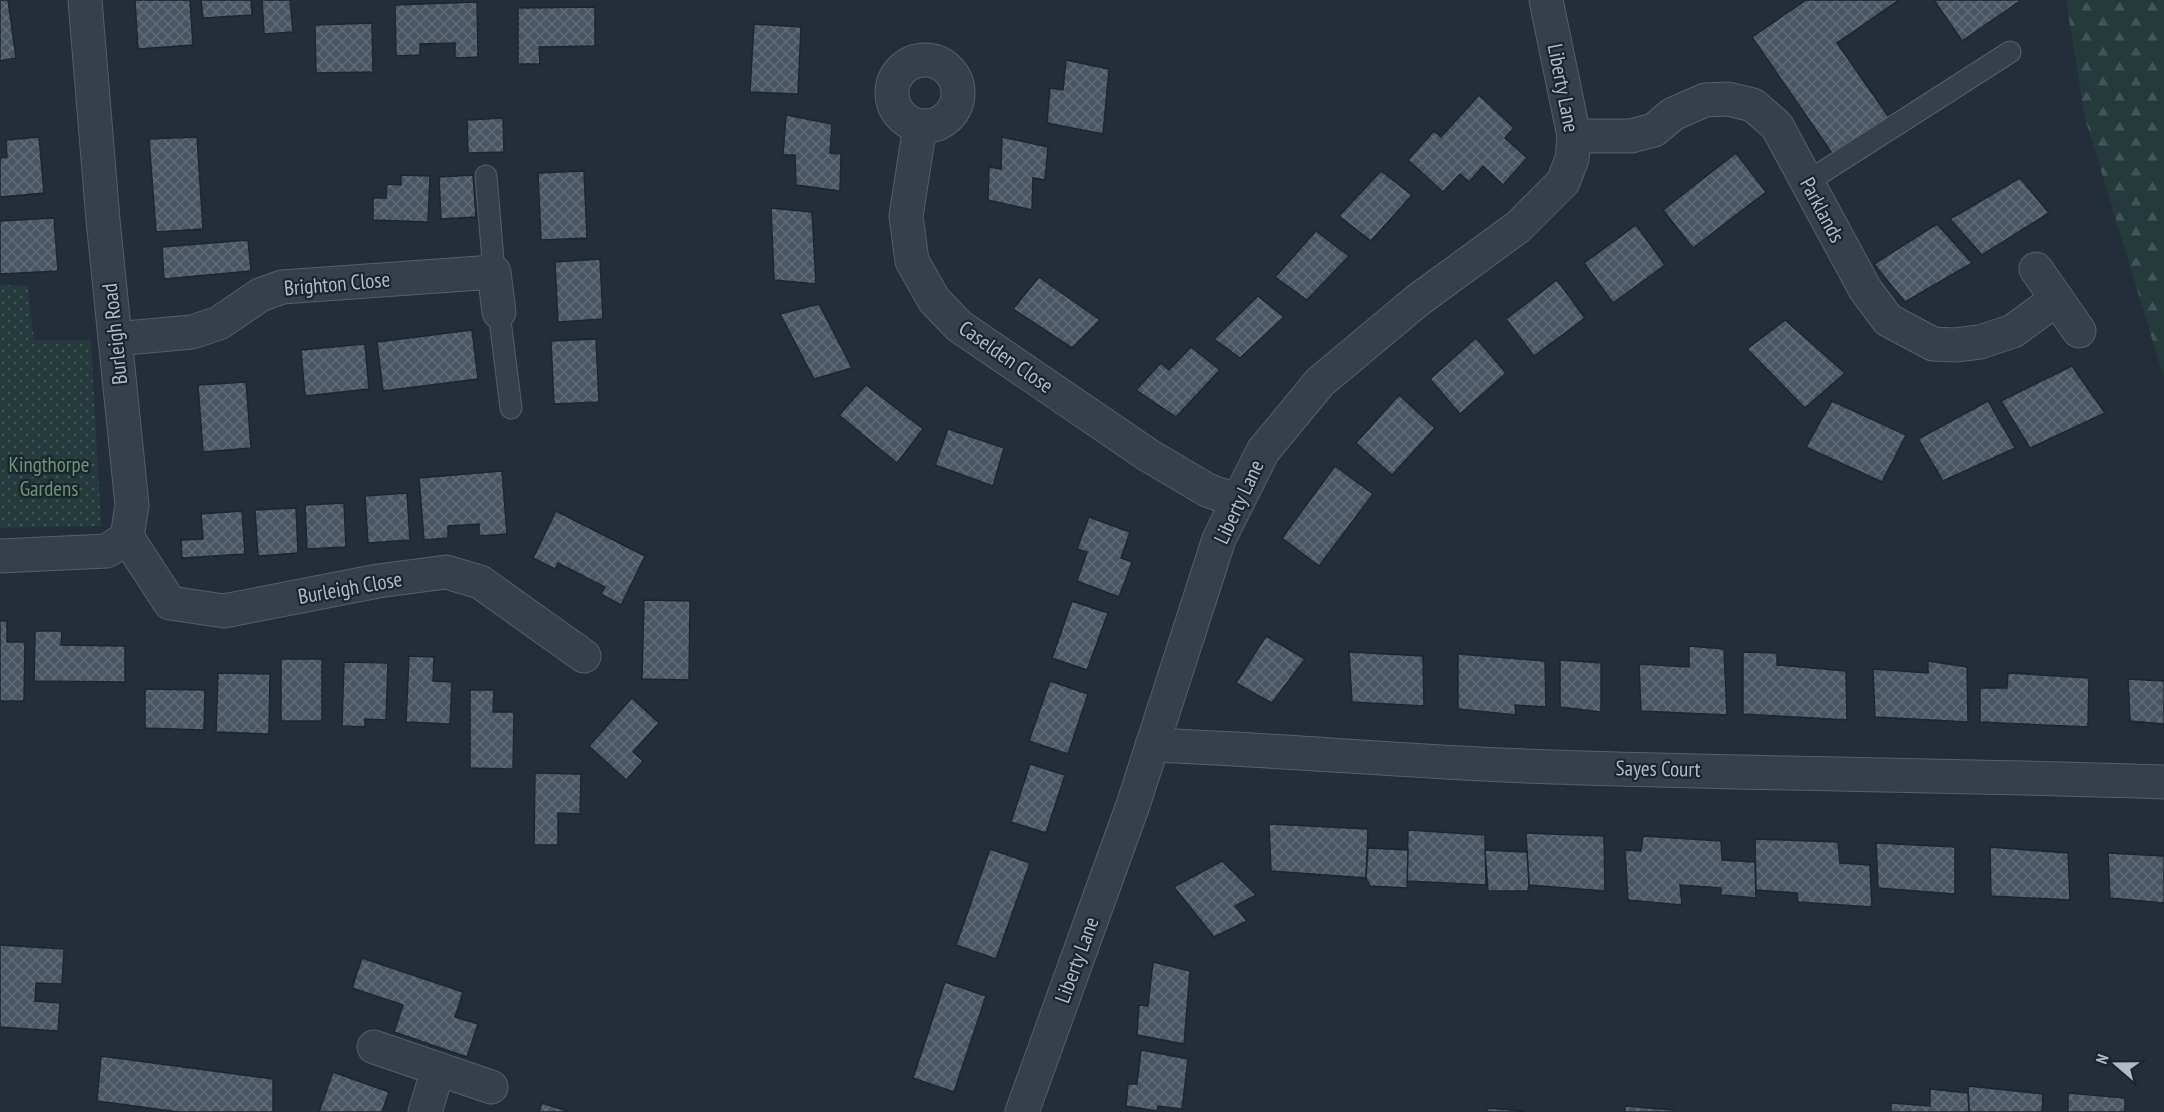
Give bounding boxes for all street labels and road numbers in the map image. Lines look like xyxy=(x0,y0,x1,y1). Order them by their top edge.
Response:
street label: Liberty Lane xyxy=(1542,41,1585,134)
street label: Parklands xyxy=(1794,173,1851,247)
street label: Brighton Close xyxy=(283,265,391,302)
street label: Burleigh Road xyxy=(96,282,133,386)
street label: Caselden Close xyxy=(954,314,1059,399)
street label: Liberty Lane xyxy=(1207,456,1270,548)
street label: Burleigh Close xyxy=(296,565,404,610)
street label: Sayes Court xyxy=(1615,754,1701,783)
street label: Liberty Lane xyxy=(1049,913,1105,1006)

